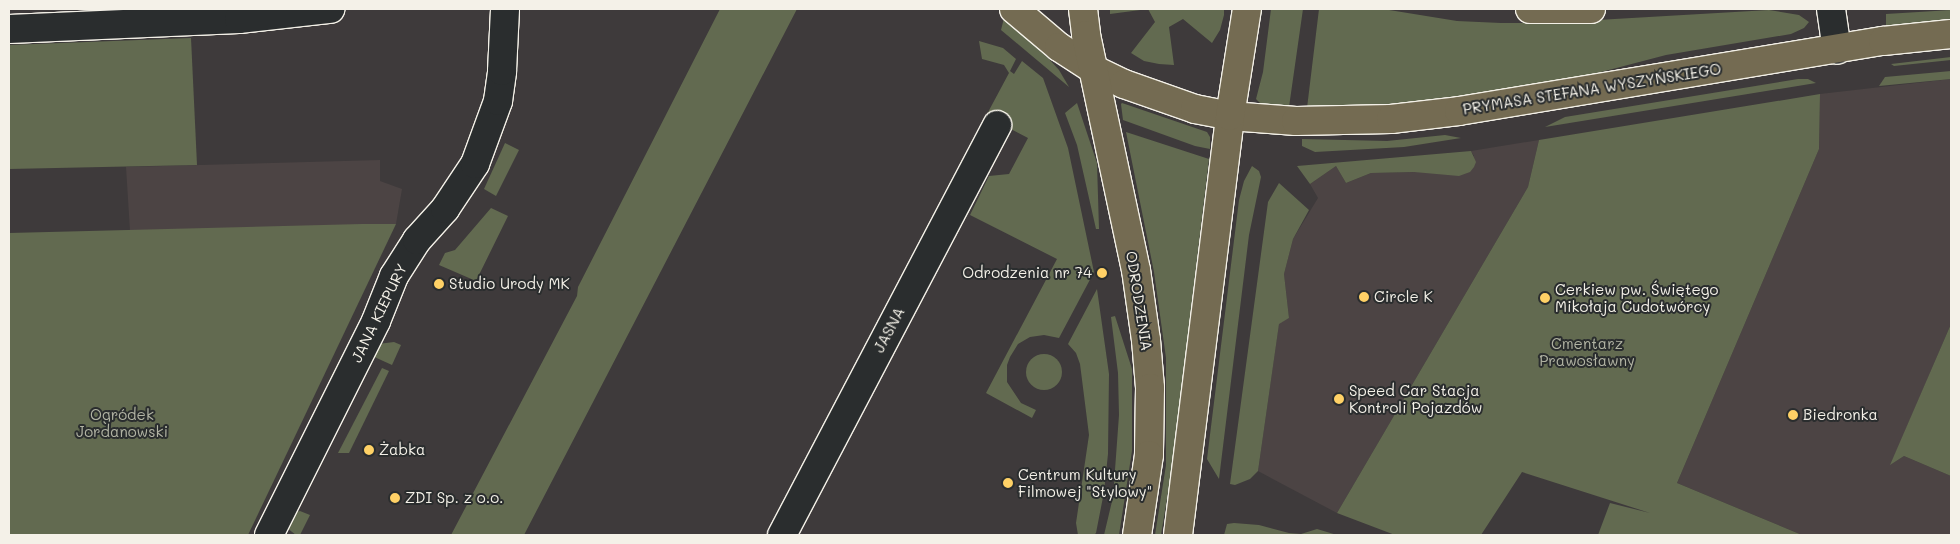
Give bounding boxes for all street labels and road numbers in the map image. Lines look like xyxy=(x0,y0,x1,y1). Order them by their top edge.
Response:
street label: PRYMASA STEFANA WYSZYŃSKIEGO xyxy=(1461,60,1723,118)
street label: ODRODZENIA xyxy=(1122,250,1156,352)
street label: JANA KIEPURY xyxy=(347,261,411,365)
street label: JASNA xyxy=(870,304,908,356)

